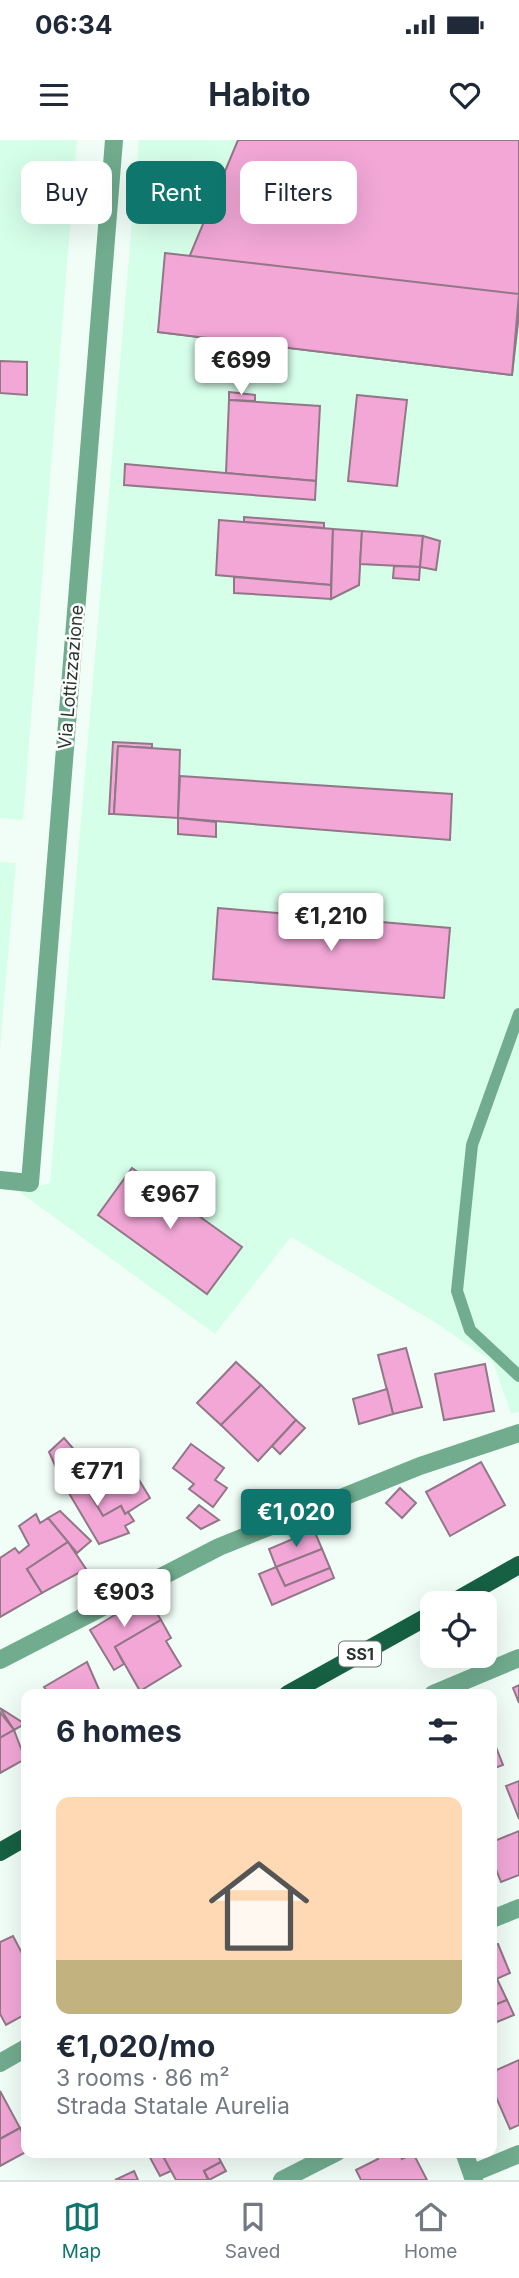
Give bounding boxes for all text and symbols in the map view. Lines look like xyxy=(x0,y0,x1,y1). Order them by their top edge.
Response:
text: 06:34 xyxy=(35,9,112,40)
text: Habito xyxy=(208,75,311,114)
icon: menu xyxy=(35,76,73,114)
icon: heart xyxy=(446,76,484,114)
chip: Buy xyxy=(21,161,112,224)
chip: Rent xyxy=(126,161,226,224)
chip: Filters xyxy=(240,161,357,224)
pin: €699 xyxy=(200,338,282,397)
text: €699 xyxy=(211,346,271,374)
street label: Via Lottizzazione xyxy=(54,604,87,750)
pin: €1,210 xyxy=(274,894,388,953)
text: €1,210 xyxy=(294,902,368,930)
pin: €967 xyxy=(129,1172,211,1231)
text: €967 xyxy=(141,1180,200,1208)
pin: €771 xyxy=(56,1448,138,1508)
text: €771 xyxy=(71,1457,123,1485)
pin: €1,020 xyxy=(239,1490,353,1549)
text: €1,020 xyxy=(257,1498,335,1526)
pin: €903 xyxy=(83,1570,165,1629)
text: €903 xyxy=(93,1578,155,1606)
map controls xyxy=(420,1591,497,1668)
button: locate xyxy=(420,1591,497,1668)
road number: SS1 xyxy=(339,1642,381,1666)
icon: filters xyxy=(424,1712,462,1750)
text: 6 homes xyxy=(56,1713,182,1749)
icon: home xyxy=(196,1843,322,1969)
text: €1,020/mo xyxy=(56,2028,215,2064)
text: 3 rooms · 86 m² xyxy=(56,2064,230,2092)
text: Strada Statale Aurelia xyxy=(56,2092,290,2120)
tab: Map xyxy=(62,2198,101,2263)
tab: Saved xyxy=(225,2198,280,2263)
tab: Home xyxy=(404,2198,457,2263)

